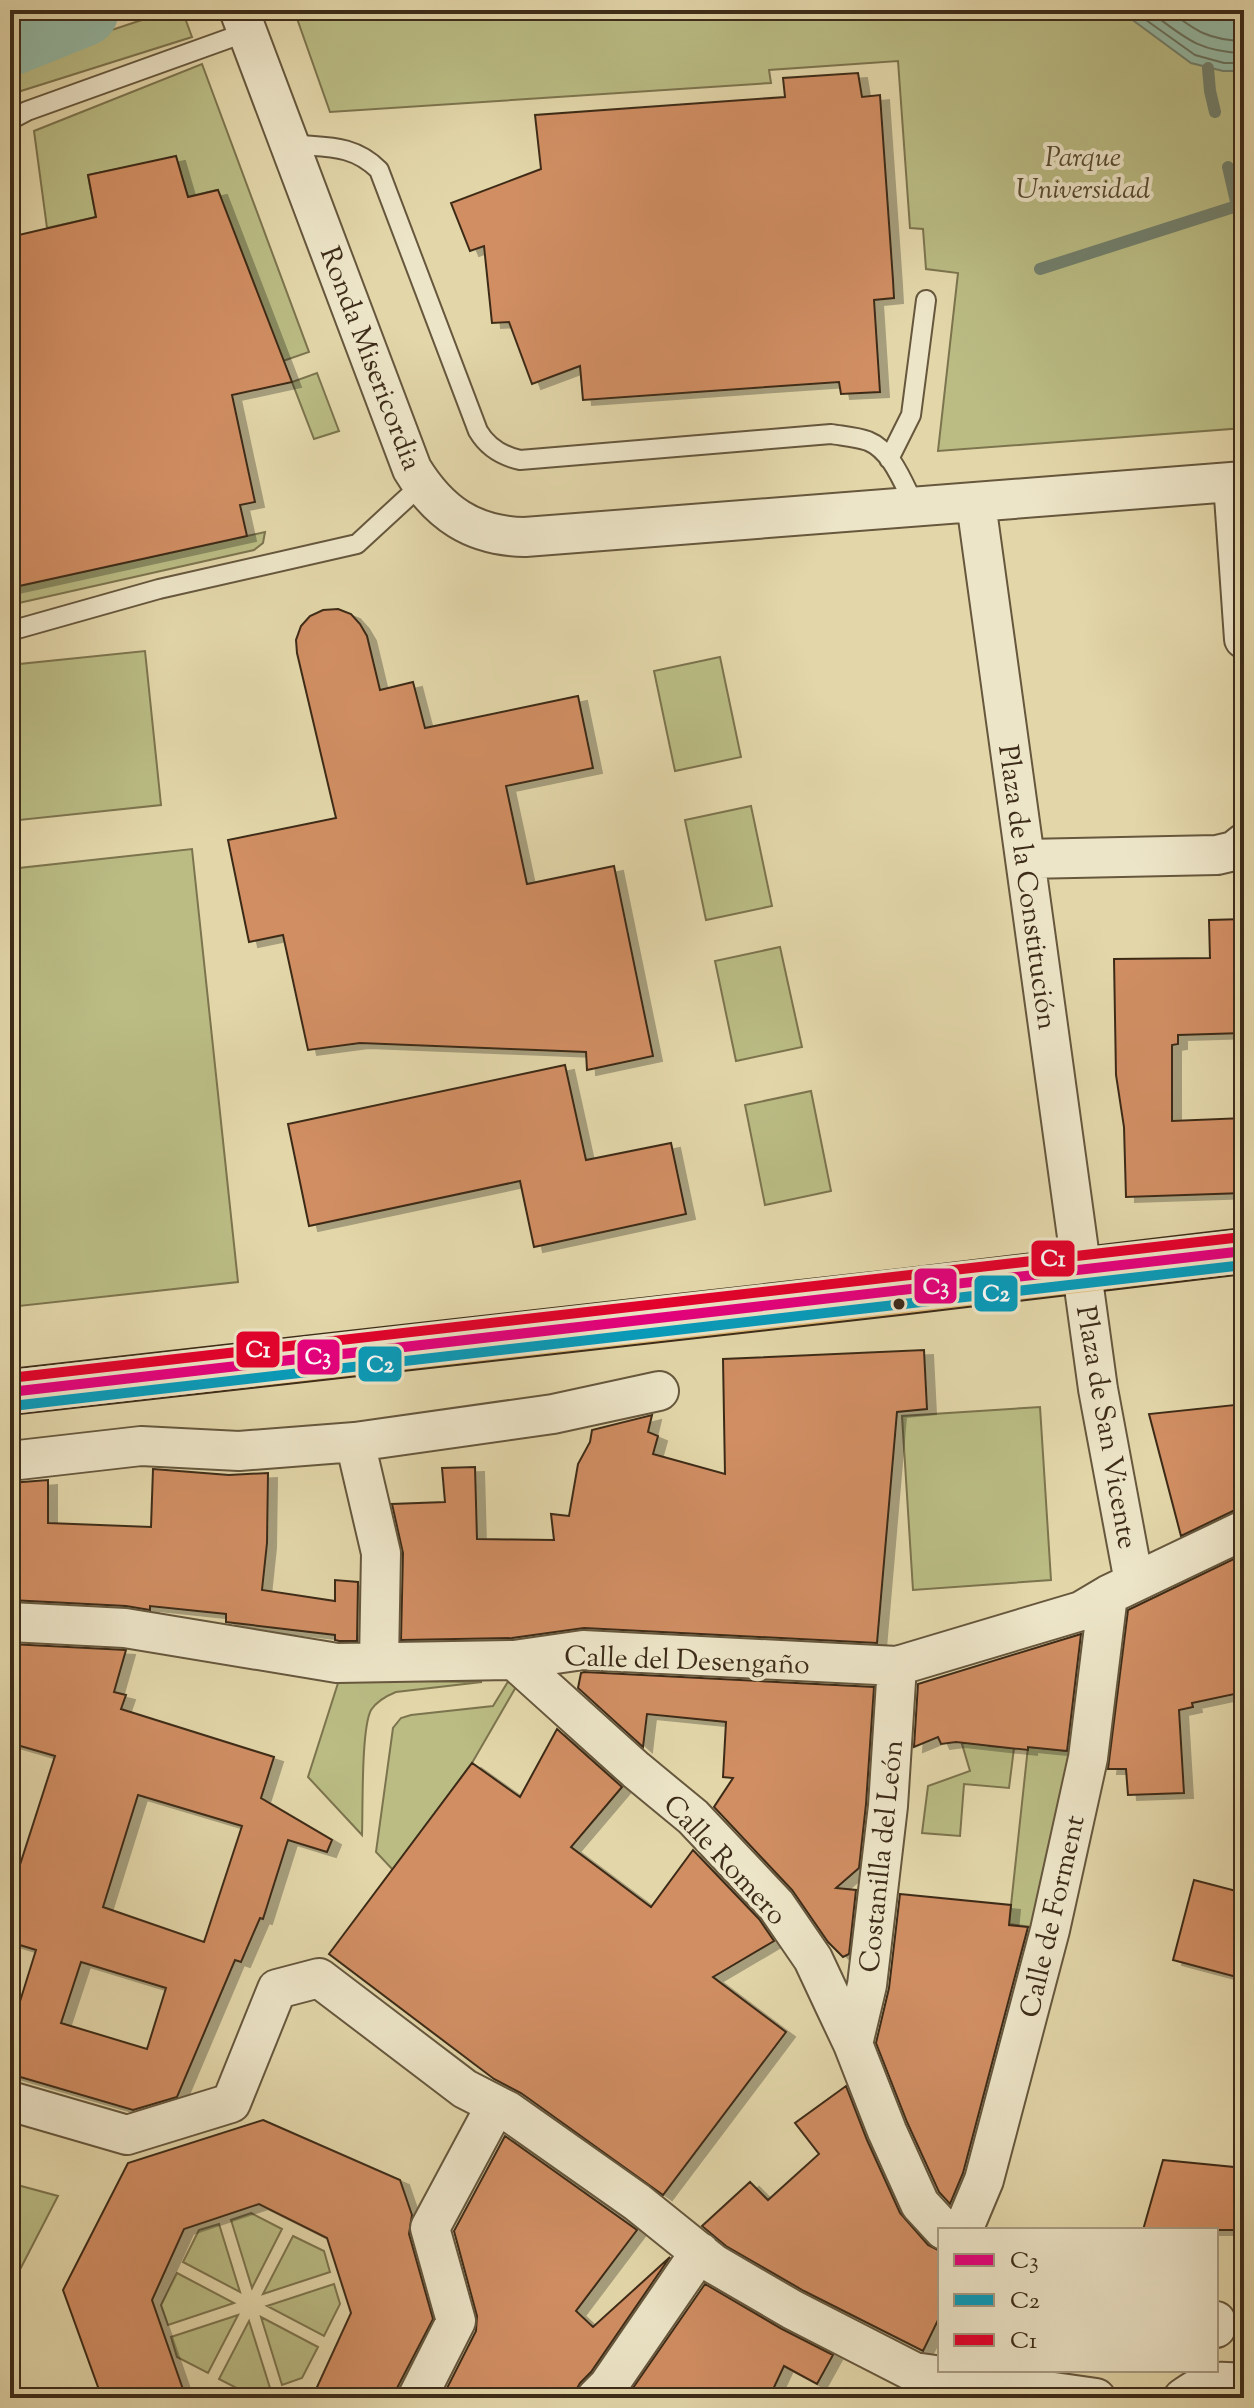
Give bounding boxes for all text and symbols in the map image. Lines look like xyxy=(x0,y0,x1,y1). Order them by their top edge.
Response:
park label: Parque Universidad xyxy=(1016,139,1150,211)
street label: Ronda Misericordia xyxy=(308,241,430,477)
street label: Plaza de la Constitución xyxy=(986,742,1066,1032)
line badge: C1 xyxy=(1030,1239,1076,1278)
text: C1 xyxy=(1041,1245,1066,1277)
line badge: C3 xyxy=(913,1267,958,1305)
text: C3 xyxy=(923,1273,949,1305)
line badge: C2 xyxy=(973,1274,1019,1313)
text: C2 xyxy=(982,1280,1010,1312)
unlabelled marker xyxy=(891,1296,907,1312)
street label: Plaza de San Vicente xyxy=(1064,1303,1146,1552)
line badge: C1 xyxy=(235,1330,281,1369)
text: C1 xyxy=(246,1336,271,1368)
line badge: C3 xyxy=(296,1338,341,1376)
text: C3 xyxy=(305,1343,331,1375)
line badge: C2 xyxy=(357,1345,403,1383)
text: C2 xyxy=(366,1351,394,1383)
street label: Calle del Desengaño xyxy=(564,1638,810,1686)
street label: Costanilla del León xyxy=(851,1738,915,1975)
street label: Calle Romero xyxy=(653,1787,795,1935)
street label: Calle de Forment xyxy=(1011,1811,1097,2022)
legend xyxy=(938,2228,1218,2372)
text: C3 xyxy=(1010,2245,1039,2279)
text: C2 xyxy=(1010,2285,1040,2319)
text: C1 xyxy=(1010,2325,1037,2359)

